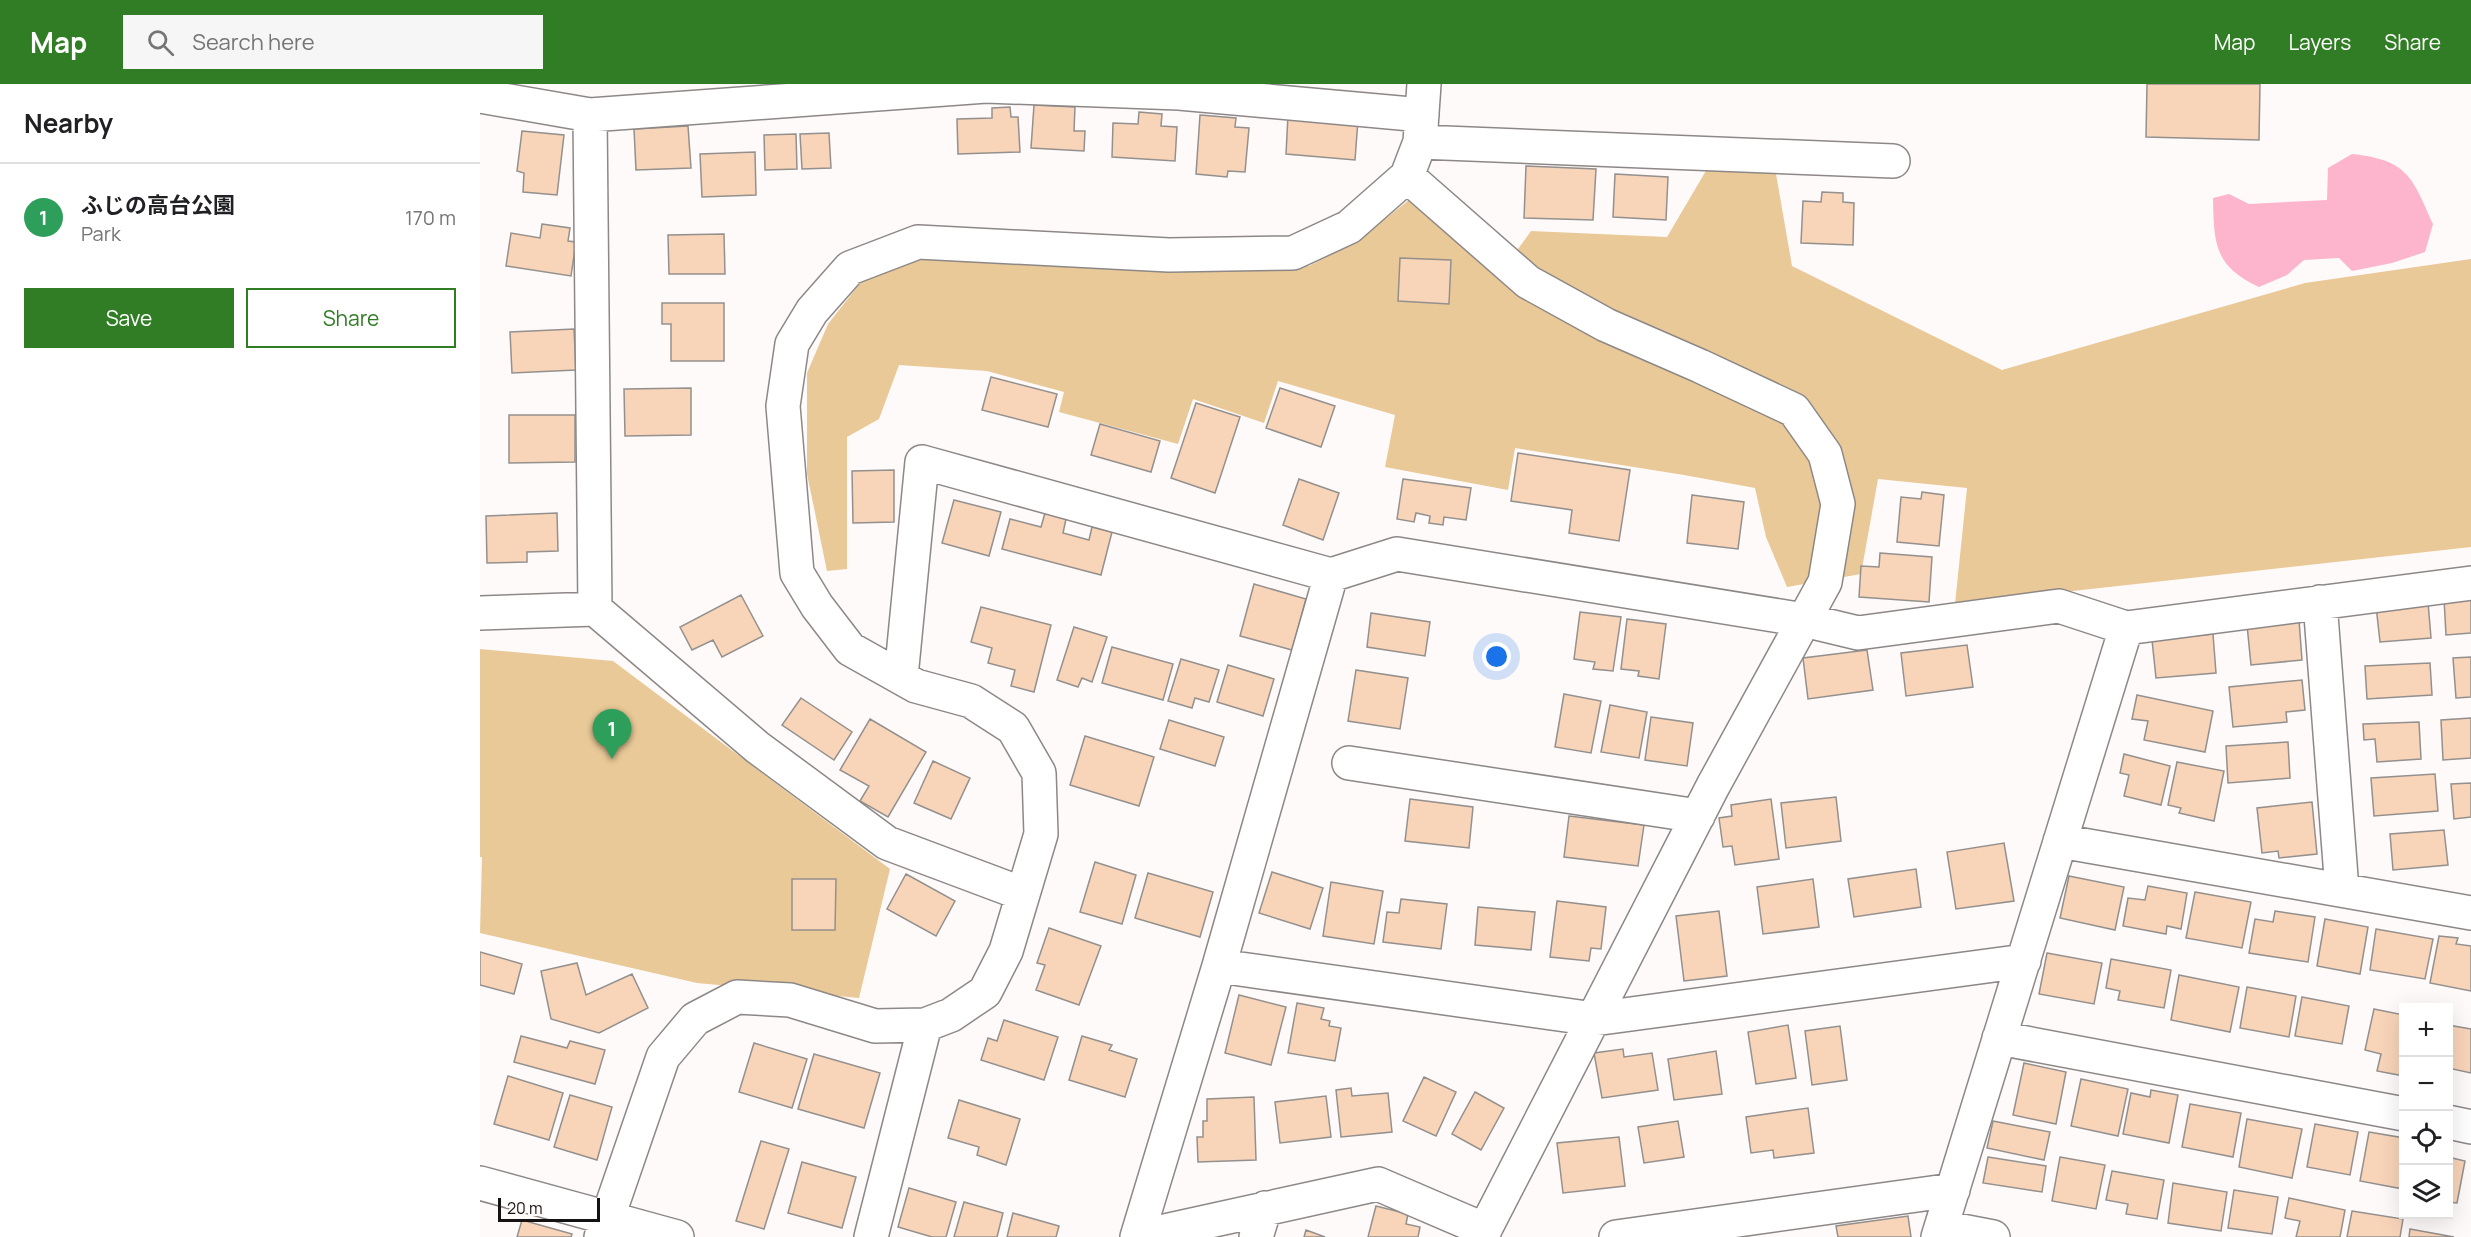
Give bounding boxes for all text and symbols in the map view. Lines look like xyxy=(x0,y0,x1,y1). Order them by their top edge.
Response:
search box xyxy=(123,15,543,69)
text: Map xyxy=(30,23,87,61)
icon: search xyxy=(144,26,177,59)
text: Search here xyxy=(192,27,315,57)
text: Map xyxy=(2214,28,2255,56)
text: Layers xyxy=(2288,28,2351,56)
text: Share xyxy=(2384,28,2441,56)
text: Nearby xyxy=(24,105,113,141)
text: ふじの高台公園 xyxy=(81,190,235,220)
text: 1 xyxy=(39,204,48,231)
text: 170 m xyxy=(405,204,456,231)
text: Park xyxy=(81,220,121,247)
button: Save xyxy=(24,288,234,348)
button: Share xyxy=(246,288,456,348)
your location xyxy=(1482,642,1511,671)
pin: 1 xyxy=(592,710,632,759)
map controls xyxy=(2399,1003,2453,1219)
button: + xyxy=(2399,1003,2453,1057)
button: − xyxy=(2399,1057,2453,1111)
button: locate xyxy=(2399,1111,2453,1165)
button: layers xyxy=(2399,1165,2453,1219)
scale bar xyxy=(498,1195,600,1222)
text: 20 m xyxy=(507,1197,543,1219)

